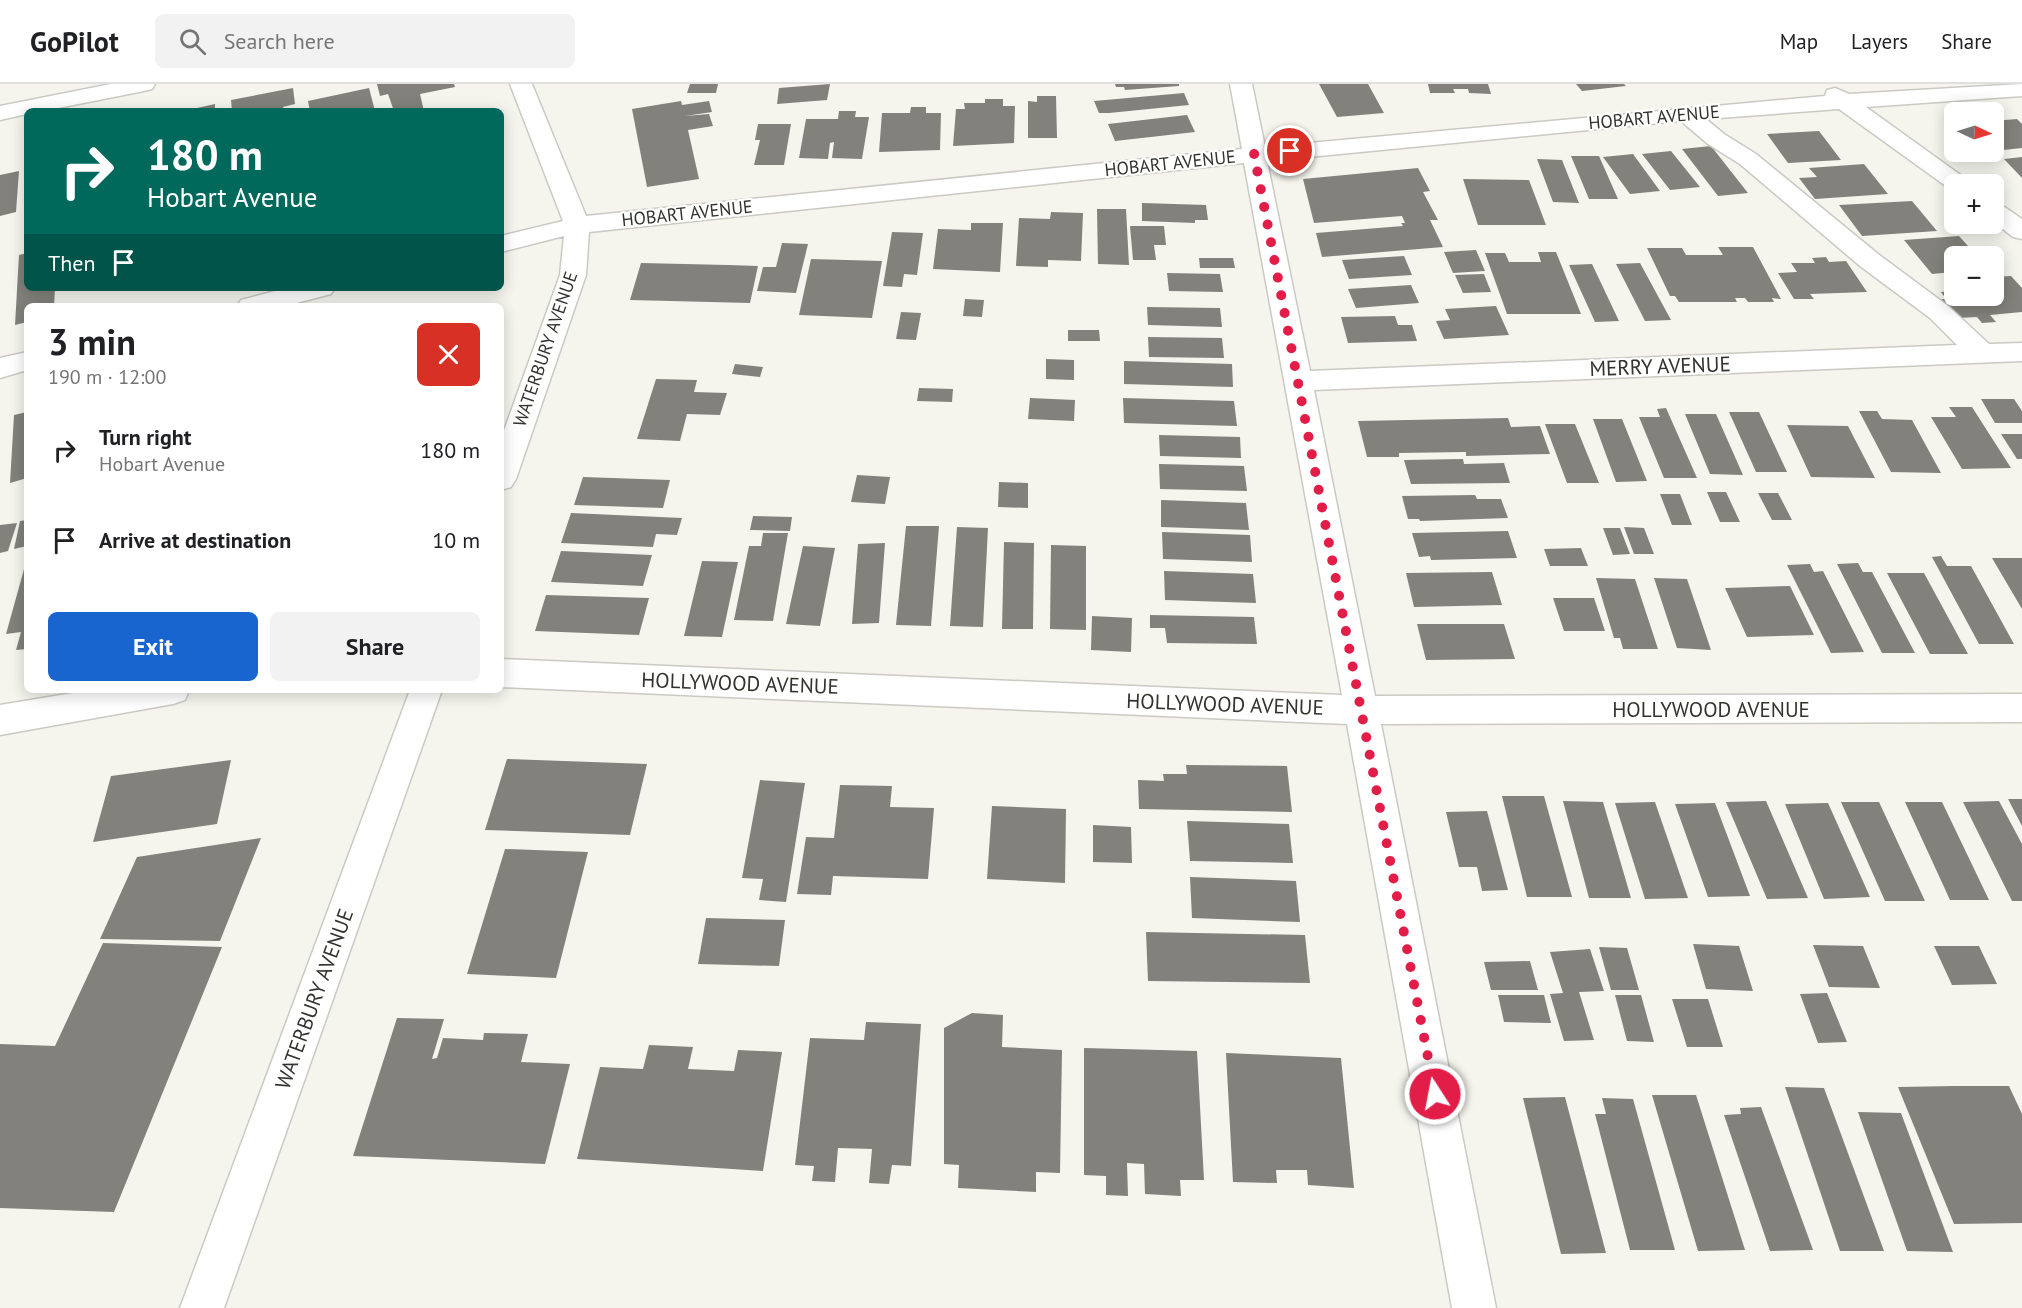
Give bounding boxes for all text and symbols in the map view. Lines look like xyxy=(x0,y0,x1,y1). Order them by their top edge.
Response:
search box xyxy=(155,14,575,68)
text: GoPilot xyxy=(30,23,119,60)
icon: search xyxy=(176,25,209,58)
text: Search here xyxy=(224,27,335,55)
text: Map xyxy=(1780,28,1818,55)
text: Layers xyxy=(1851,28,1908,55)
text: Share xyxy=(1941,28,1992,55)
street label: HOBART AVENUE xyxy=(1587,100,1721,134)
north arrow xyxy=(1944,102,2004,162)
map controls xyxy=(1944,102,2004,306)
pin xyxy=(1264,125,1315,176)
text: 180 m xyxy=(147,127,263,182)
icon: right xyxy=(48,132,126,210)
icon: arrive xyxy=(1273,134,1306,167)
street label: HOBART AVENUE xyxy=(1103,145,1237,181)
button: + xyxy=(1944,174,2004,234)
text: Hobart Avenue xyxy=(147,180,317,214)
street label: HOBART AVENUE xyxy=(620,195,754,231)
icon: arrive xyxy=(107,246,140,279)
button: − xyxy=(1944,246,2004,306)
text: Then xyxy=(48,249,95,277)
street label: WATERBURY AVENUE xyxy=(508,268,582,430)
text: 3 min xyxy=(48,318,136,365)
button: close xyxy=(417,323,480,386)
street label: MERRY AVENUE xyxy=(1589,350,1731,382)
text: 190 m · 12:00 xyxy=(48,364,166,390)
text: Turn right xyxy=(99,423,191,451)
icon: right xyxy=(48,434,81,467)
text: 180 m xyxy=(420,436,480,464)
text: Hobart Avenue xyxy=(99,451,225,477)
icon: arrive xyxy=(48,524,81,557)
text: Arrive at destination xyxy=(99,526,291,554)
text: 10 m xyxy=(432,526,480,554)
button: Exit xyxy=(48,612,258,681)
button: Share xyxy=(270,612,480,681)
street label: HOLLYWOOD AVENUE xyxy=(641,666,839,700)
street label: HOLLYWOOD AVENUE xyxy=(1126,687,1324,721)
street label: HOLLYWOOD AVENUE xyxy=(1612,696,1810,723)
street label: WATERBURY AVENUE xyxy=(269,905,359,1093)
position arrow xyxy=(1403,1062,1467,1126)

